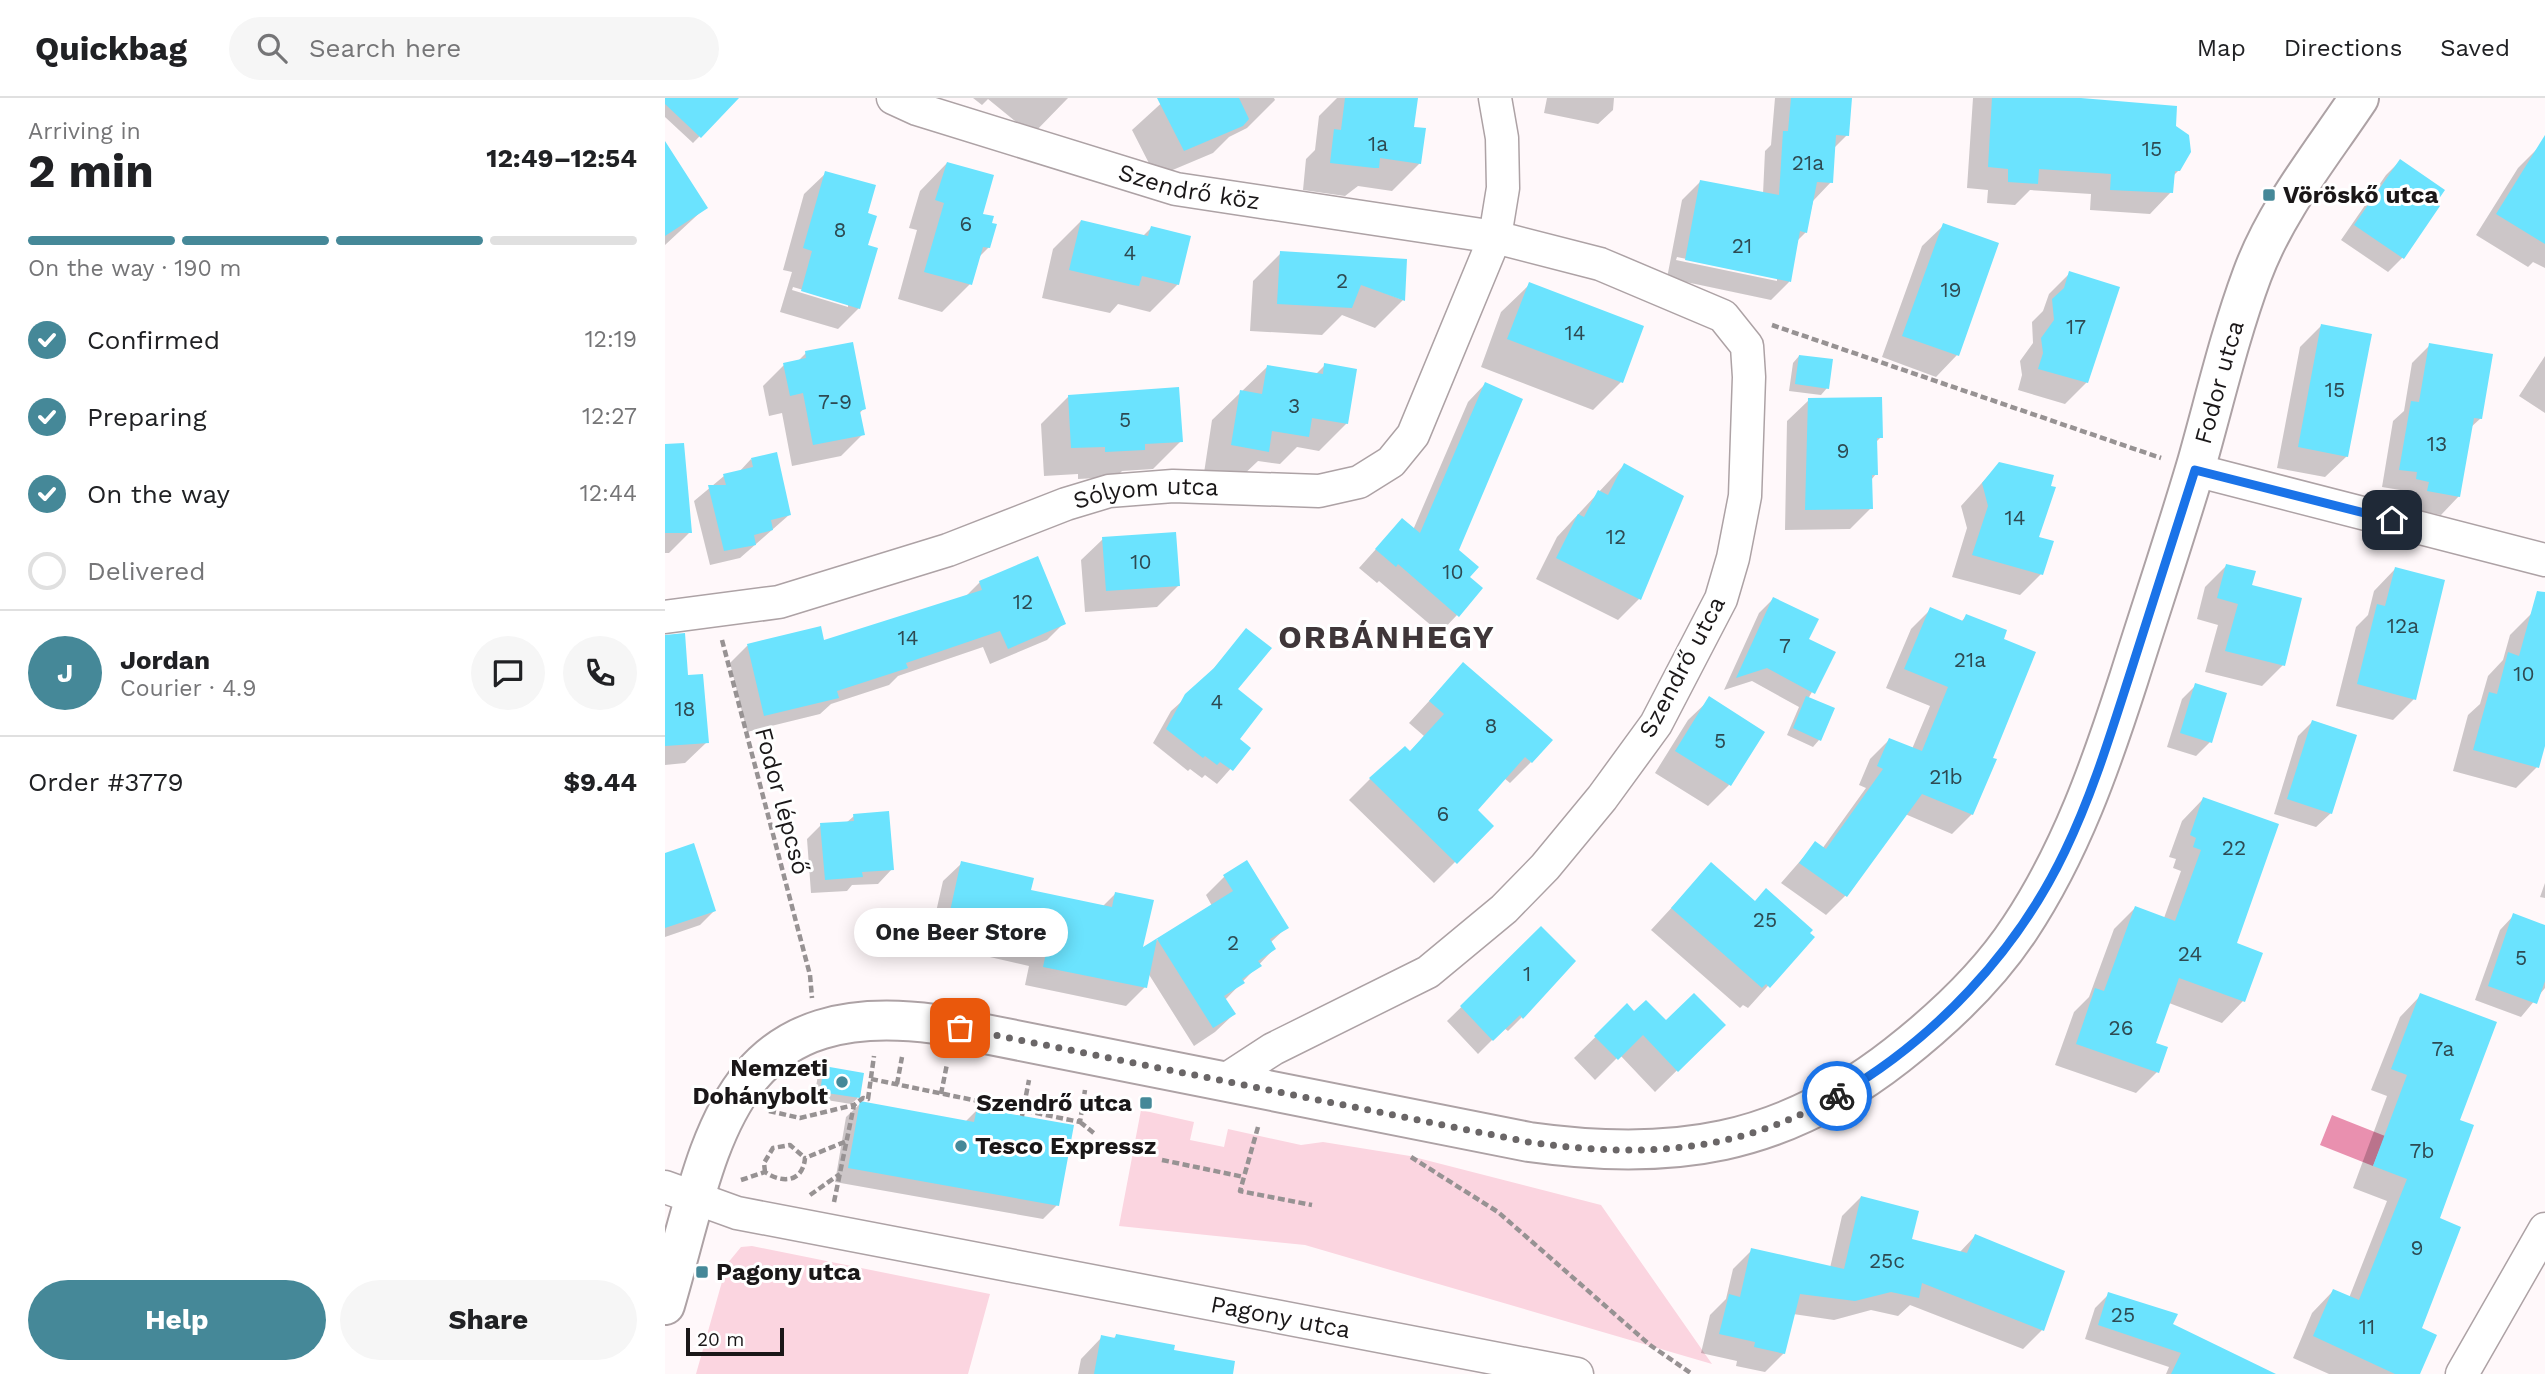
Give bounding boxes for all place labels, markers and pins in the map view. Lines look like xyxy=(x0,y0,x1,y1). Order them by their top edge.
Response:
place label: Vöröskő utca xyxy=(2283,181,2438,209)
marker: Vöröskő utca xyxy=(2261,187,2277,203)
pin xyxy=(2362,490,2422,550)
callout: One Beer Store xyxy=(853,909,1067,958)
pin xyxy=(930,998,990,1058)
place label: Nemzeti Dohánybolt xyxy=(692,1054,829,1110)
marker: Nemzeti Dohánybolt xyxy=(834,1074,850,1090)
place label: Szendrő utca xyxy=(976,1089,1132,1117)
marker: Szendrő utca xyxy=(1138,1095,1154,1111)
place label: Tesco Expressz xyxy=(975,1132,1156,1160)
marker: Tesco Expressz xyxy=(953,1138,969,1154)
place label: Pagony utca xyxy=(716,1258,861,1286)
marker: Pagony utca xyxy=(694,1264,710,1280)

